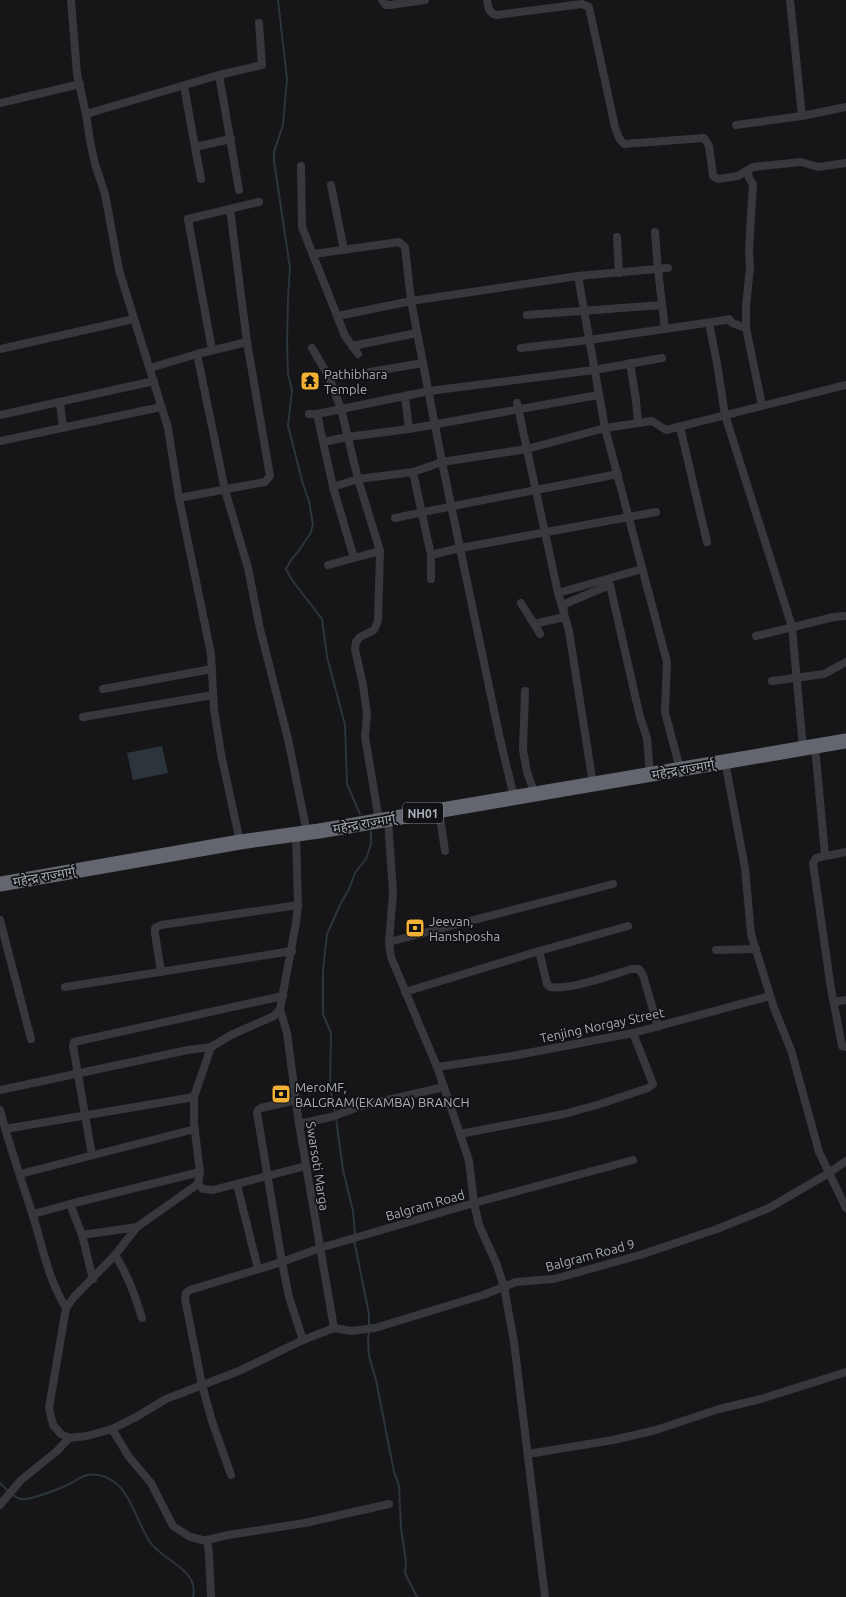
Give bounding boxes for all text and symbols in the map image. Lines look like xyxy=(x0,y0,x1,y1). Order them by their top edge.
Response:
place label: Pathibhara Temple xyxy=(324,367,387,396)
temple icon: Pathibhara Temple xyxy=(299,370,321,392)
street label: महेन्द्र राज्मार्ग् xyxy=(651,756,717,782)
road number: NH01 xyxy=(403,803,443,823)
street label: महेन्द्र राज्मार्ग् xyxy=(332,810,398,836)
street label: महेन्द्र राज्मार्ग् xyxy=(12,863,78,889)
place label: Jeevan, Hanshposha xyxy=(429,914,500,943)
bank icon: Jeevan, Hanshposha xyxy=(404,917,426,939)
street label: Tenjing Norgay Street xyxy=(538,1005,666,1045)
place label: MeroMF, BALGRAM(EKAMBA) BRANCH xyxy=(295,1080,469,1110)
bank icon: MeroMF, BALGRAM(EKAMBA) BRANCH xyxy=(270,1083,292,1105)
street label: Swarsoti Marga xyxy=(304,1120,332,1212)
street label: Balgram Road xyxy=(384,1187,466,1223)
street label: Balgram Road 9 xyxy=(544,1236,636,1274)

